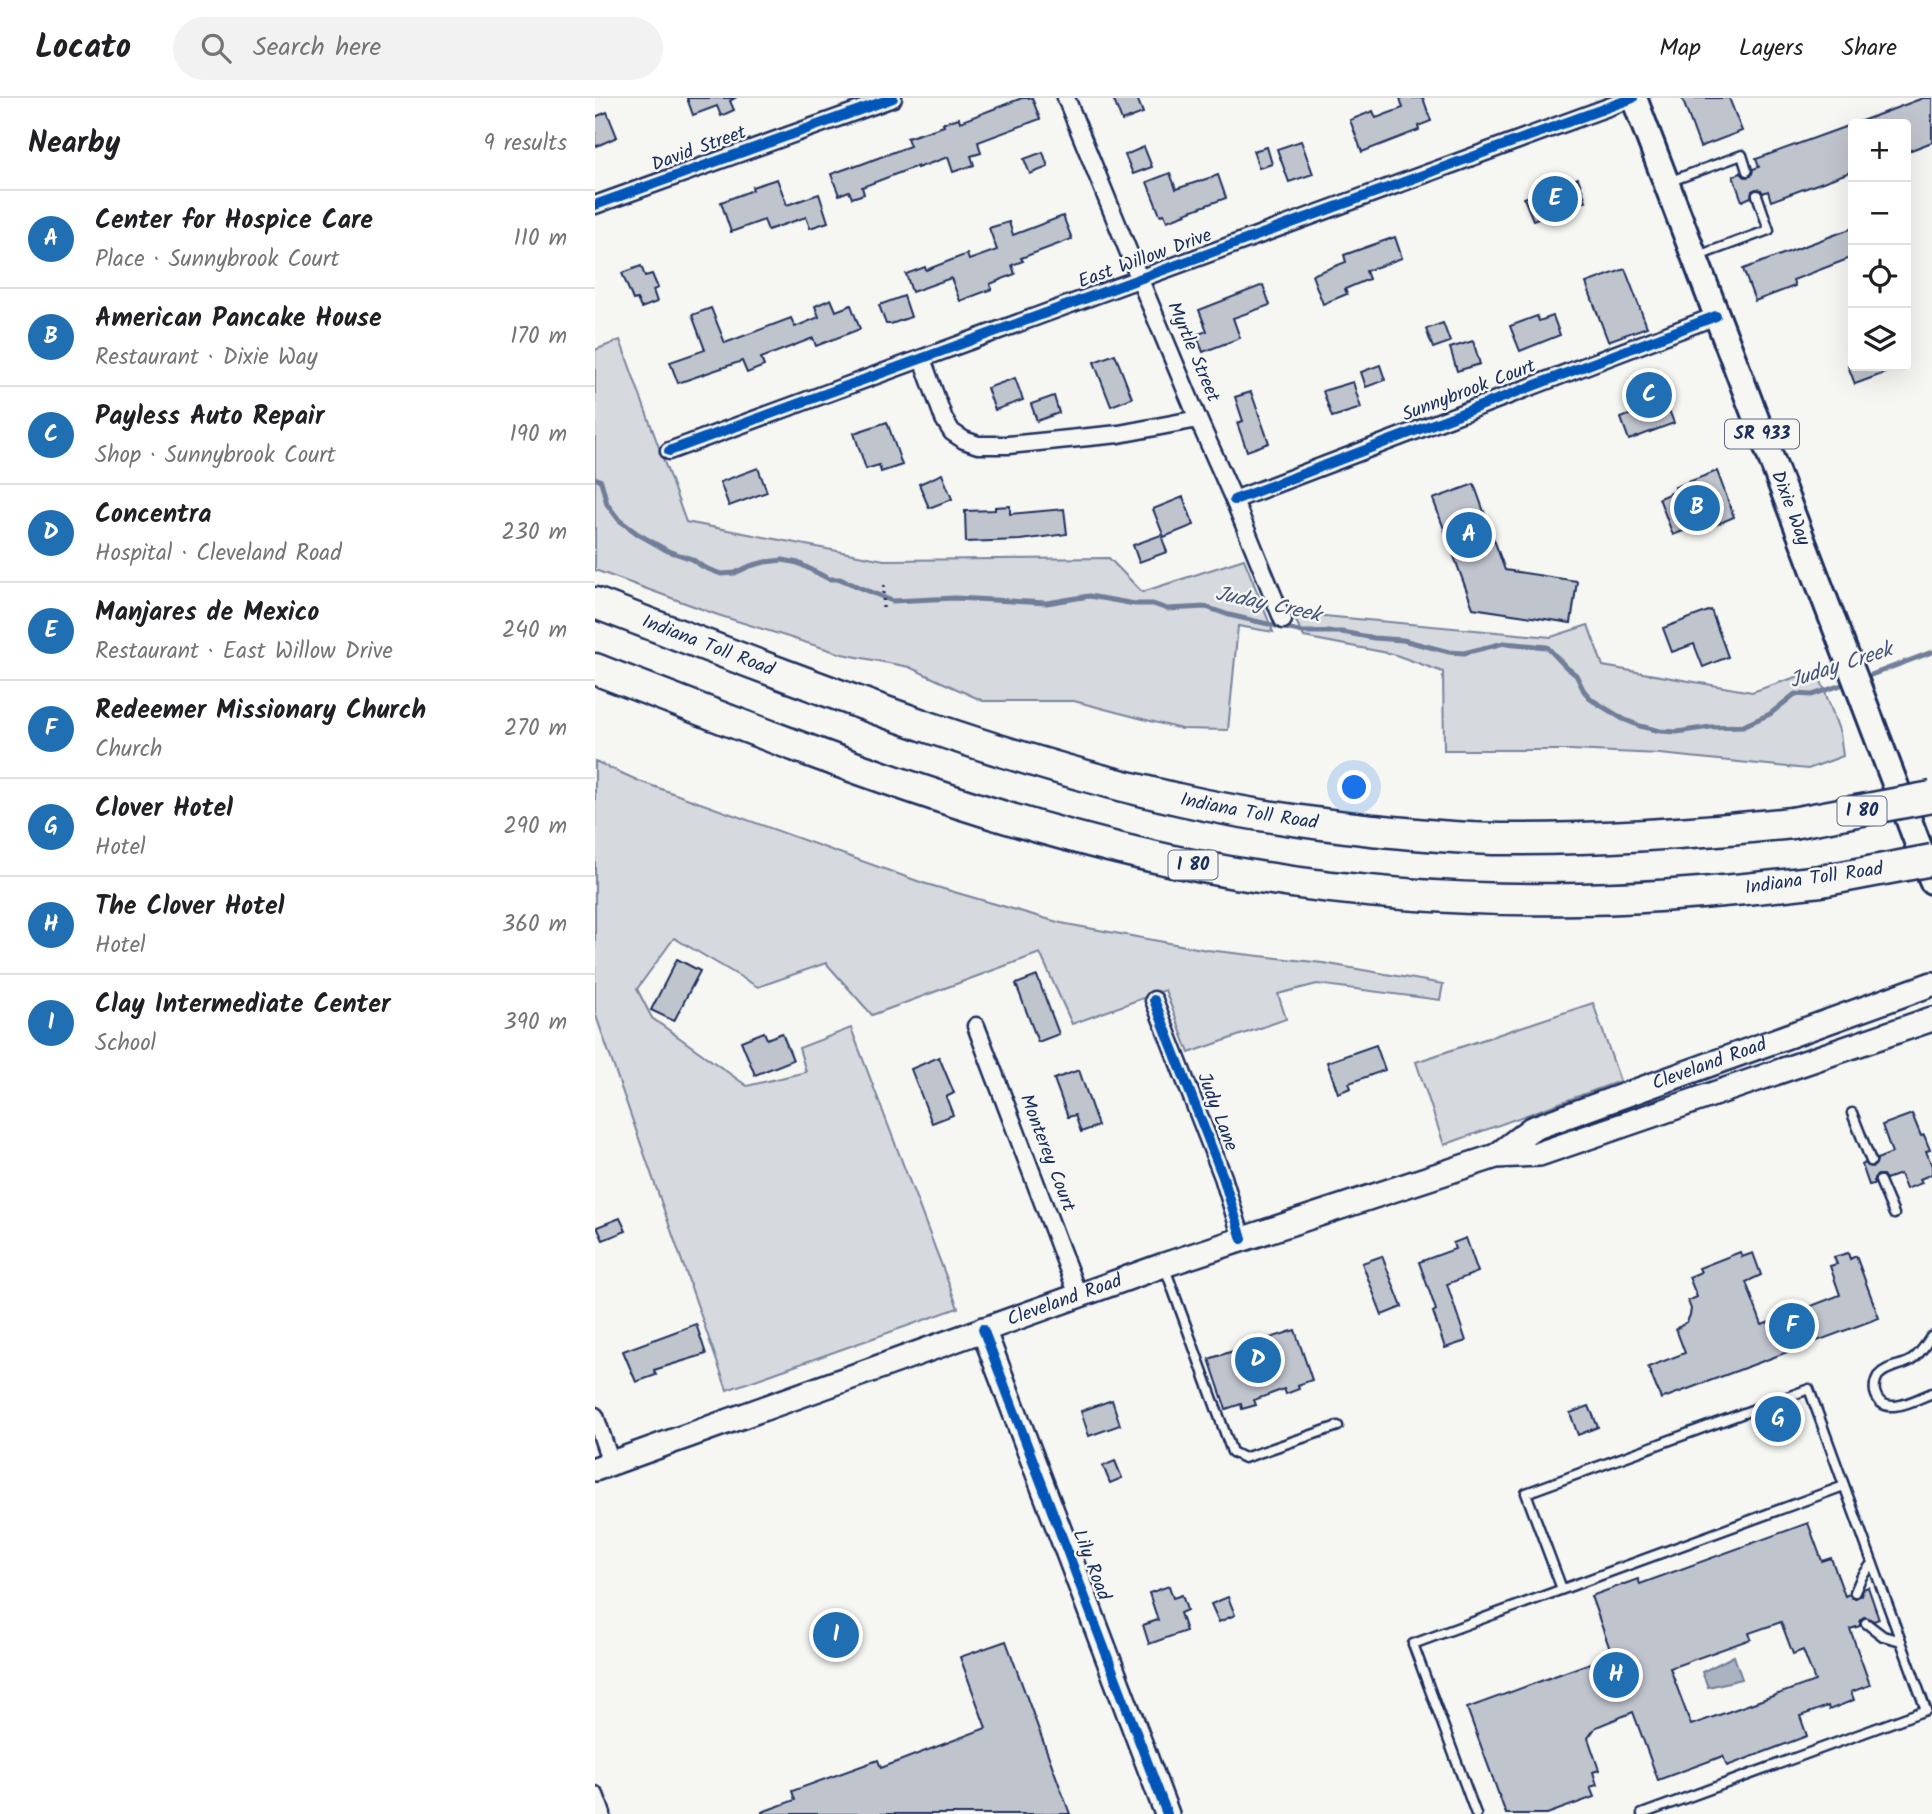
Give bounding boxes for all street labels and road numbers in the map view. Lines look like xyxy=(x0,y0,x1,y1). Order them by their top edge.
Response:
street label: David Street xyxy=(647,118,751,180)
street label: East Willow Drive xyxy=(1074,221,1217,297)
street label: Myrtle Street xyxy=(1158,297,1228,407)
street label: Sunnybrook Court xyxy=(1398,351,1541,430)
road number: SR 933 xyxy=(1725,420,1799,448)
street label: Dixie Way xyxy=(1762,466,1818,551)
street label: Indiana Toll Road xyxy=(638,607,779,685)
street label: Indiana Toll Road xyxy=(1177,785,1320,838)
road number: I 80 xyxy=(1837,796,1887,826)
road number: I 80 xyxy=(1169,850,1217,880)
street label: Indiana Toll Road xyxy=(1743,854,1886,904)
street label: Cleveland Road xyxy=(1648,1030,1772,1099)
street label: Judy Lane xyxy=(1188,1068,1246,1156)
street label: Monterey Court xyxy=(1011,1090,1083,1217)
street label: Cleveland Road xyxy=(1003,1266,1127,1335)
street label: Lily Road xyxy=(1064,1525,1118,1605)

